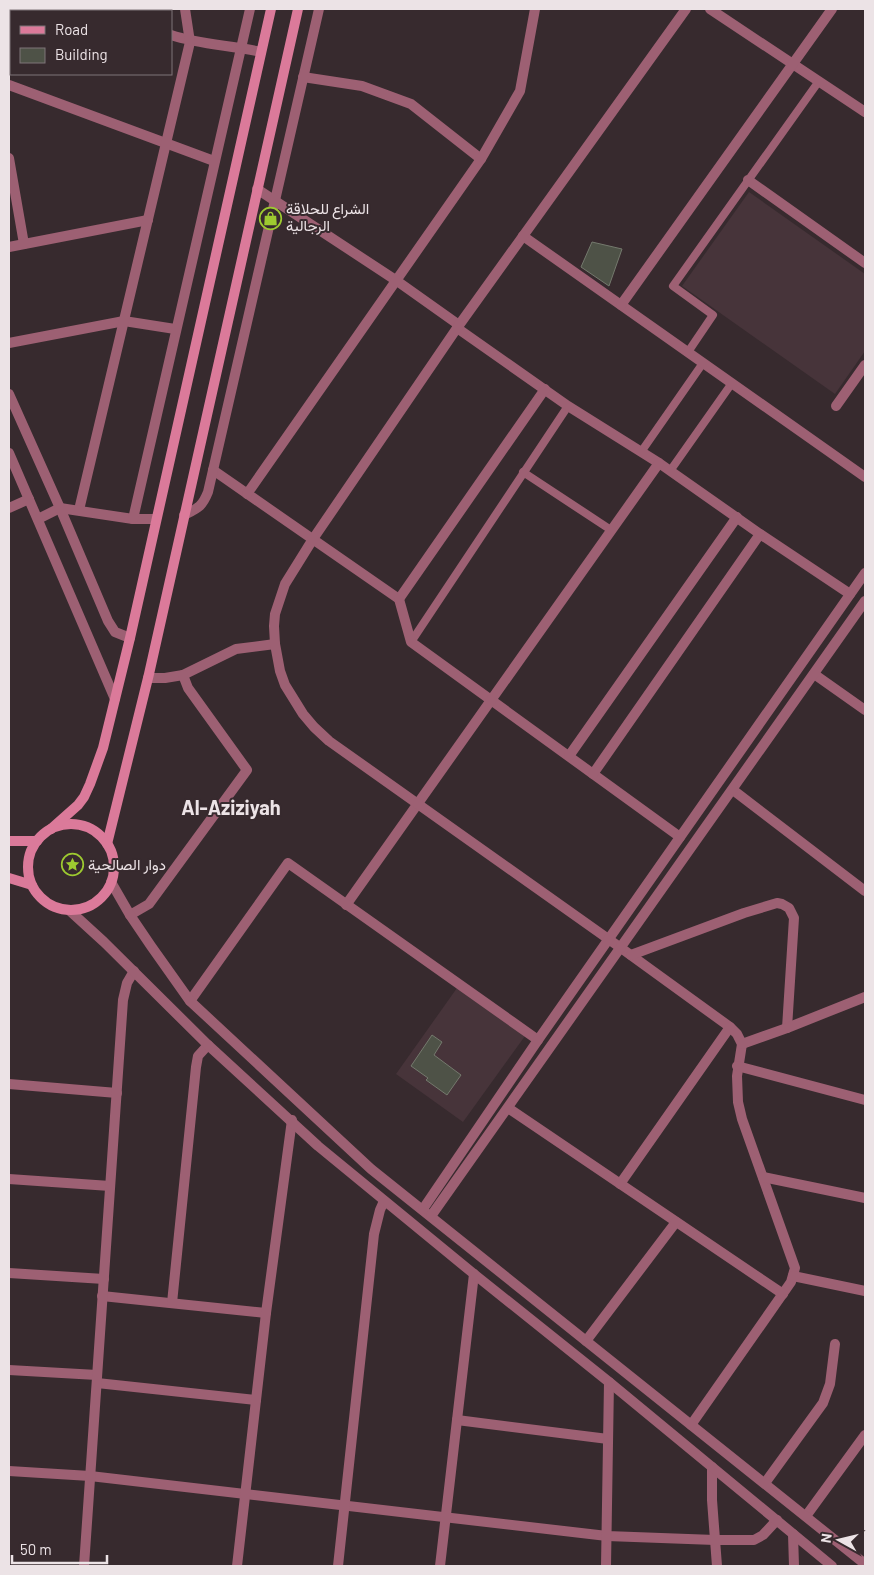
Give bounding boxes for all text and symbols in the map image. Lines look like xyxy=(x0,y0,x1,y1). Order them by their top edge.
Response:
legend xyxy=(10,10,172,75)
text: Road xyxy=(55,20,88,38)
text: Building xyxy=(55,45,108,63)
place label: الشراع للحلاقة الرجالية xyxy=(286,199,369,235)
shop icon: الشراع للحلاقة الرجالية xyxy=(258,206,282,230)
district label: Al-Aziziyah xyxy=(181,795,281,819)
place icon: دوار الصالحية xyxy=(60,853,84,877)
place label: دوار الصالحية xyxy=(88,855,166,874)
north arrow xyxy=(814,1515,864,1565)
scale bar xyxy=(12,1532,108,1564)
text: N xyxy=(817,1532,835,1544)
text: 50 m xyxy=(20,1540,52,1558)

